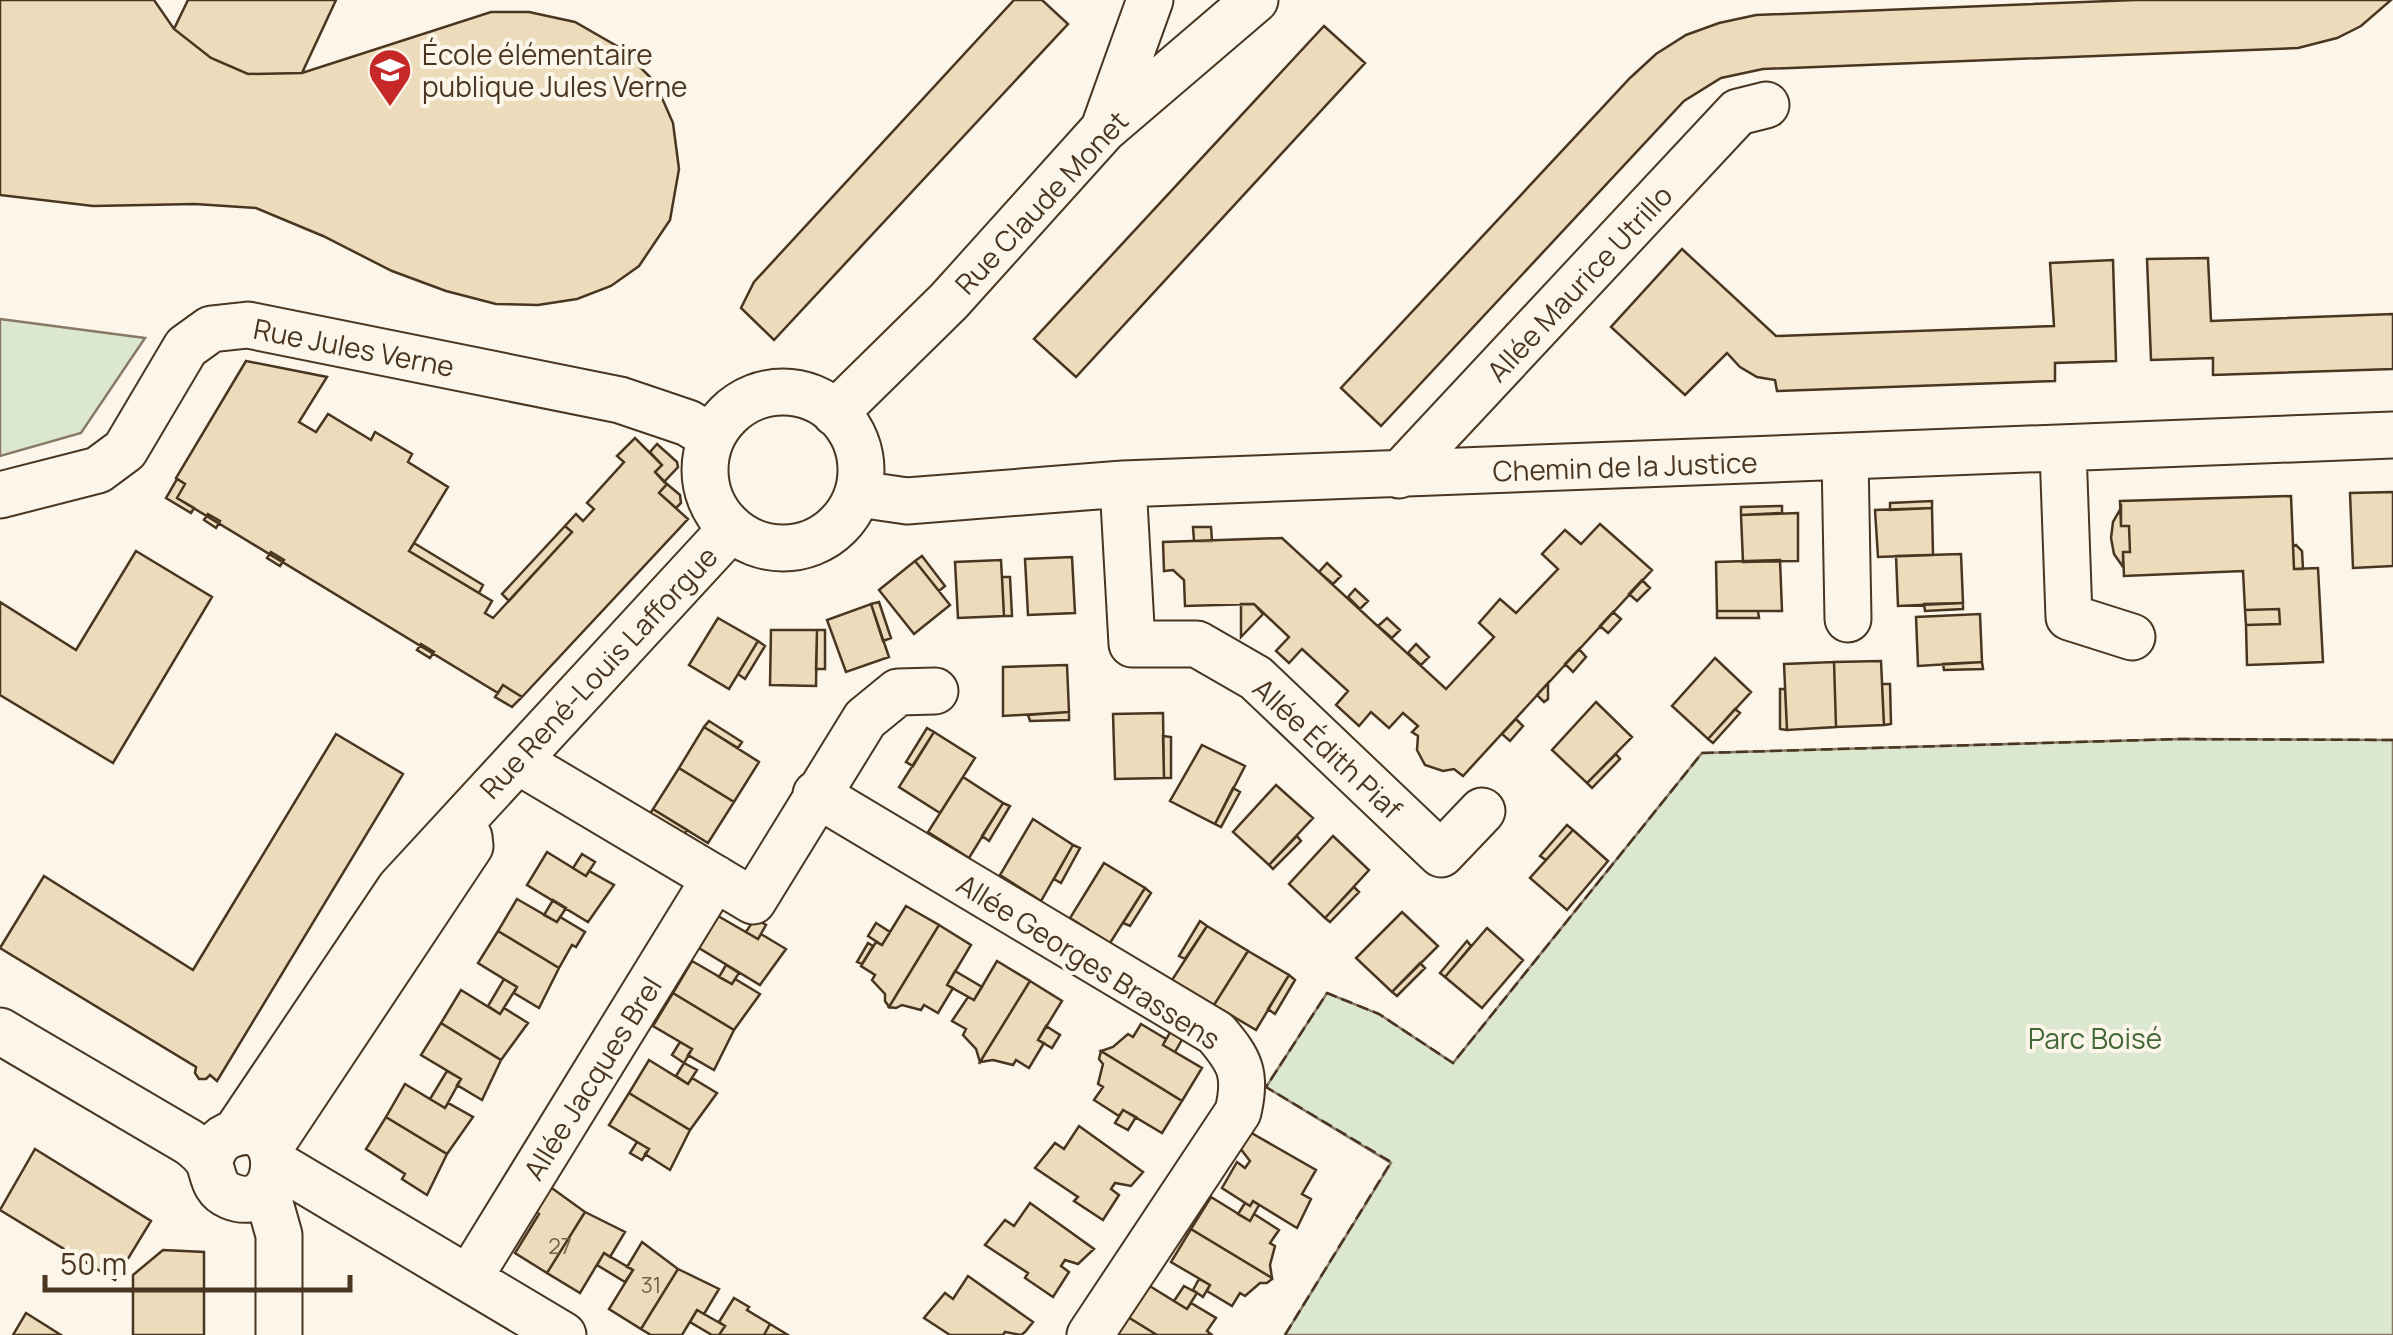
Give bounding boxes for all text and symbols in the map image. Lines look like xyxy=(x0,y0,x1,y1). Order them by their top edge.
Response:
place label: École élémentaire publique Jules Verne xyxy=(422,35,687,105)
school or university icon: École élémentaire publique Jules Verne xyxy=(367,47,413,108)
street label: Rue Claude Monet xyxy=(946,102,1136,302)
street label: Allée Maurice Utrillo xyxy=(1478,177,1680,389)
street label: Rue Jules Verne xyxy=(250,309,458,385)
street label: Chemin de la Justice xyxy=(1492,442,1758,490)
street label: Rue René-Louis Lafforgue xyxy=(471,537,725,807)
street label: Allée Édith Piaf xyxy=(1245,669,1411,827)
street label: Allée Georges Brassens xyxy=(950,864,1228,1058)
street label: Allée Jacques Brel xyxy=(514,969,670,1187)
park label: Parc Boisé xyxy=(2028,1019,2162,1057)
scale bar xyxy=(45,1230,350,1292)
house number: 27 xyxy=(548,1231,572,1261)
text: 50 m xyxy=(60,1243,127,1284)
house number: 31 xyxy=(641,1270,661,1300)

